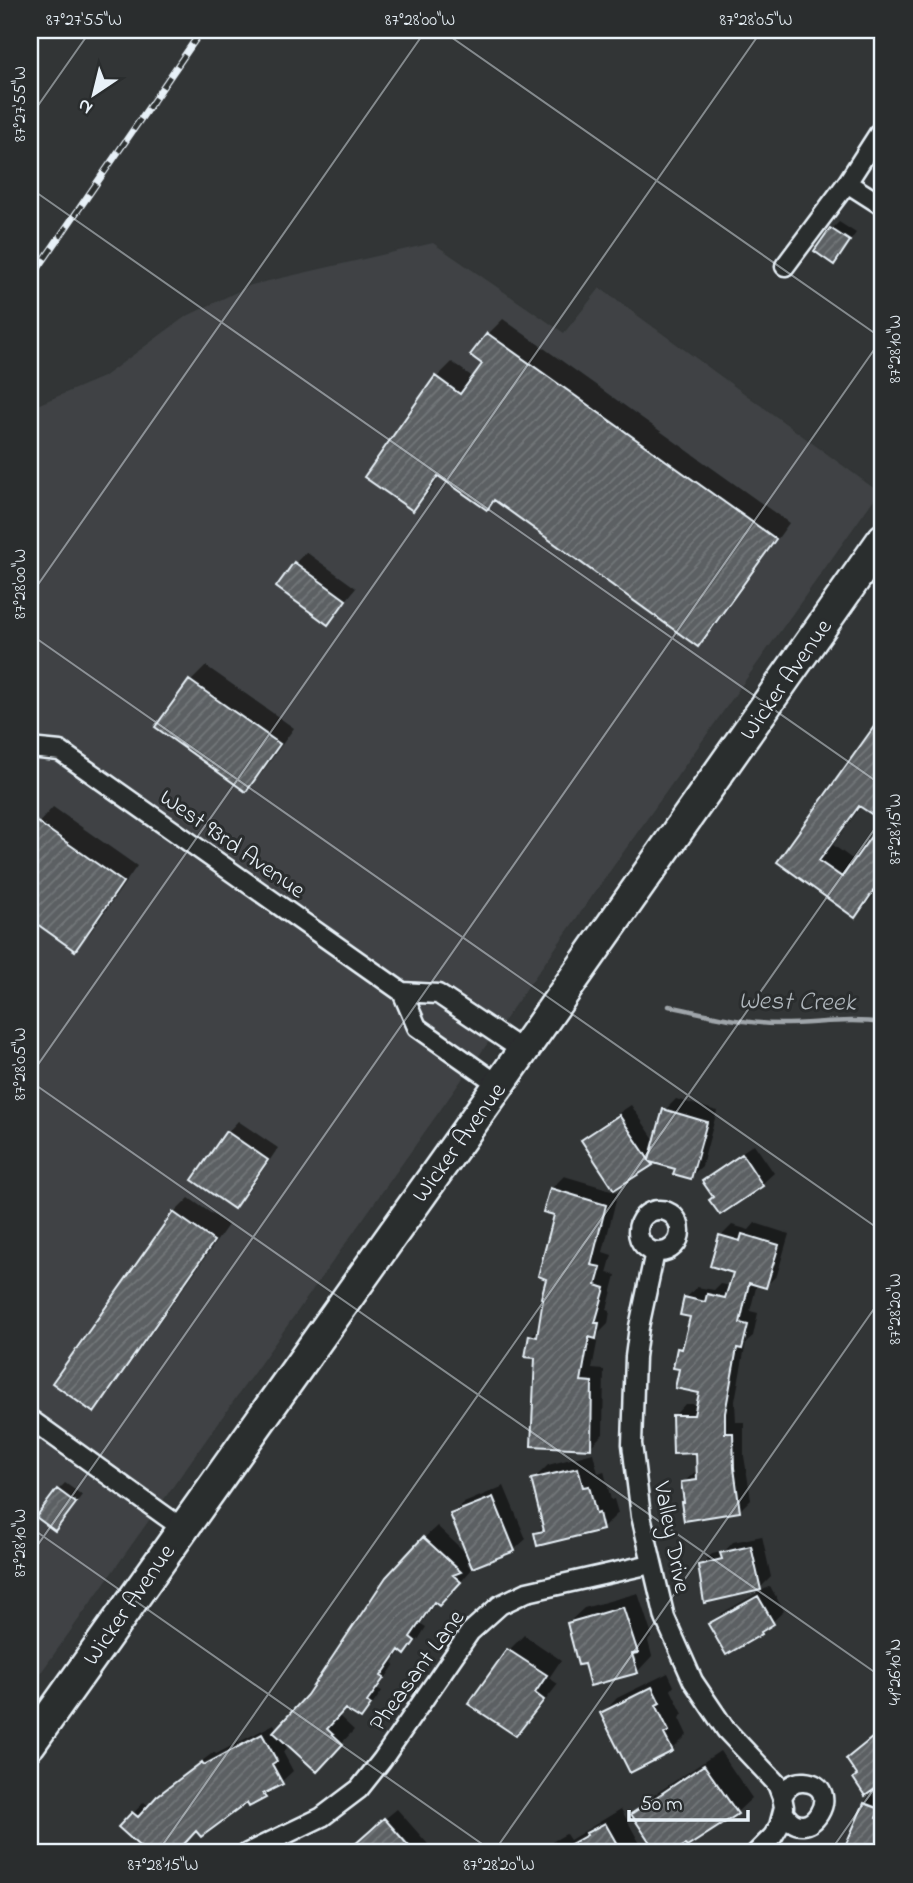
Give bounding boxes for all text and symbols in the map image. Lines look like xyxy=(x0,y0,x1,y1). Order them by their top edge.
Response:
text: 87°27'55"W xyxy=(46,8,122,34)
text: 87°28'00"W xyxy=(385,8,455,34)
text: 87°28'05"W xyxy=(720,8,792,34)
north arrow xyxy=(60,60,130,130)
text: 87°27'55"W xyxy=(8,66,34,142)
text: N xyxy=(73,91,99,121)
text: 87°28'10"W xyxy=(883,315,909,383)
text: 87°28'00"W xyxy=(8,549,34,619)
street label: Wicker Avenue xyxy=(732,612,842,748)
street label: West 93rd Avenue xyxy=(151,782,312,909)
text: 87°28'15"W xyxy=(883,794,909,864)
water label: West Creek xyxy=(738,983,858,1023)
text: 87°28'05"W xyxy=(8,1028,34,1100)
street label: Wicker Avenue xyxy=(404,1076,516,1211)
text: 87°28'20"W xyxy=(883,1273,909,1345)
street label: Valley Drive xyxy=(641,1478,699,1596)
text: 87°28'10"W xyxy=(8,1509,34,1577)
street label: Wicker Avenue xyxy=(75,1537,185,1673)
street label: Pheasant Lane xyxy=(362,1603,474,1740)
text: 41°26'10"N xyxy=(883,1639,909,1705)
scale bar xyxy=(629,1778,748,1822)
text: 50 m xyxy=(640,1790,683,1820)
text: 87°28'15"W xyxy=(128,1853,198,1879)
text: 87°28'20"W xyxy=(463,1853,535,1879)

